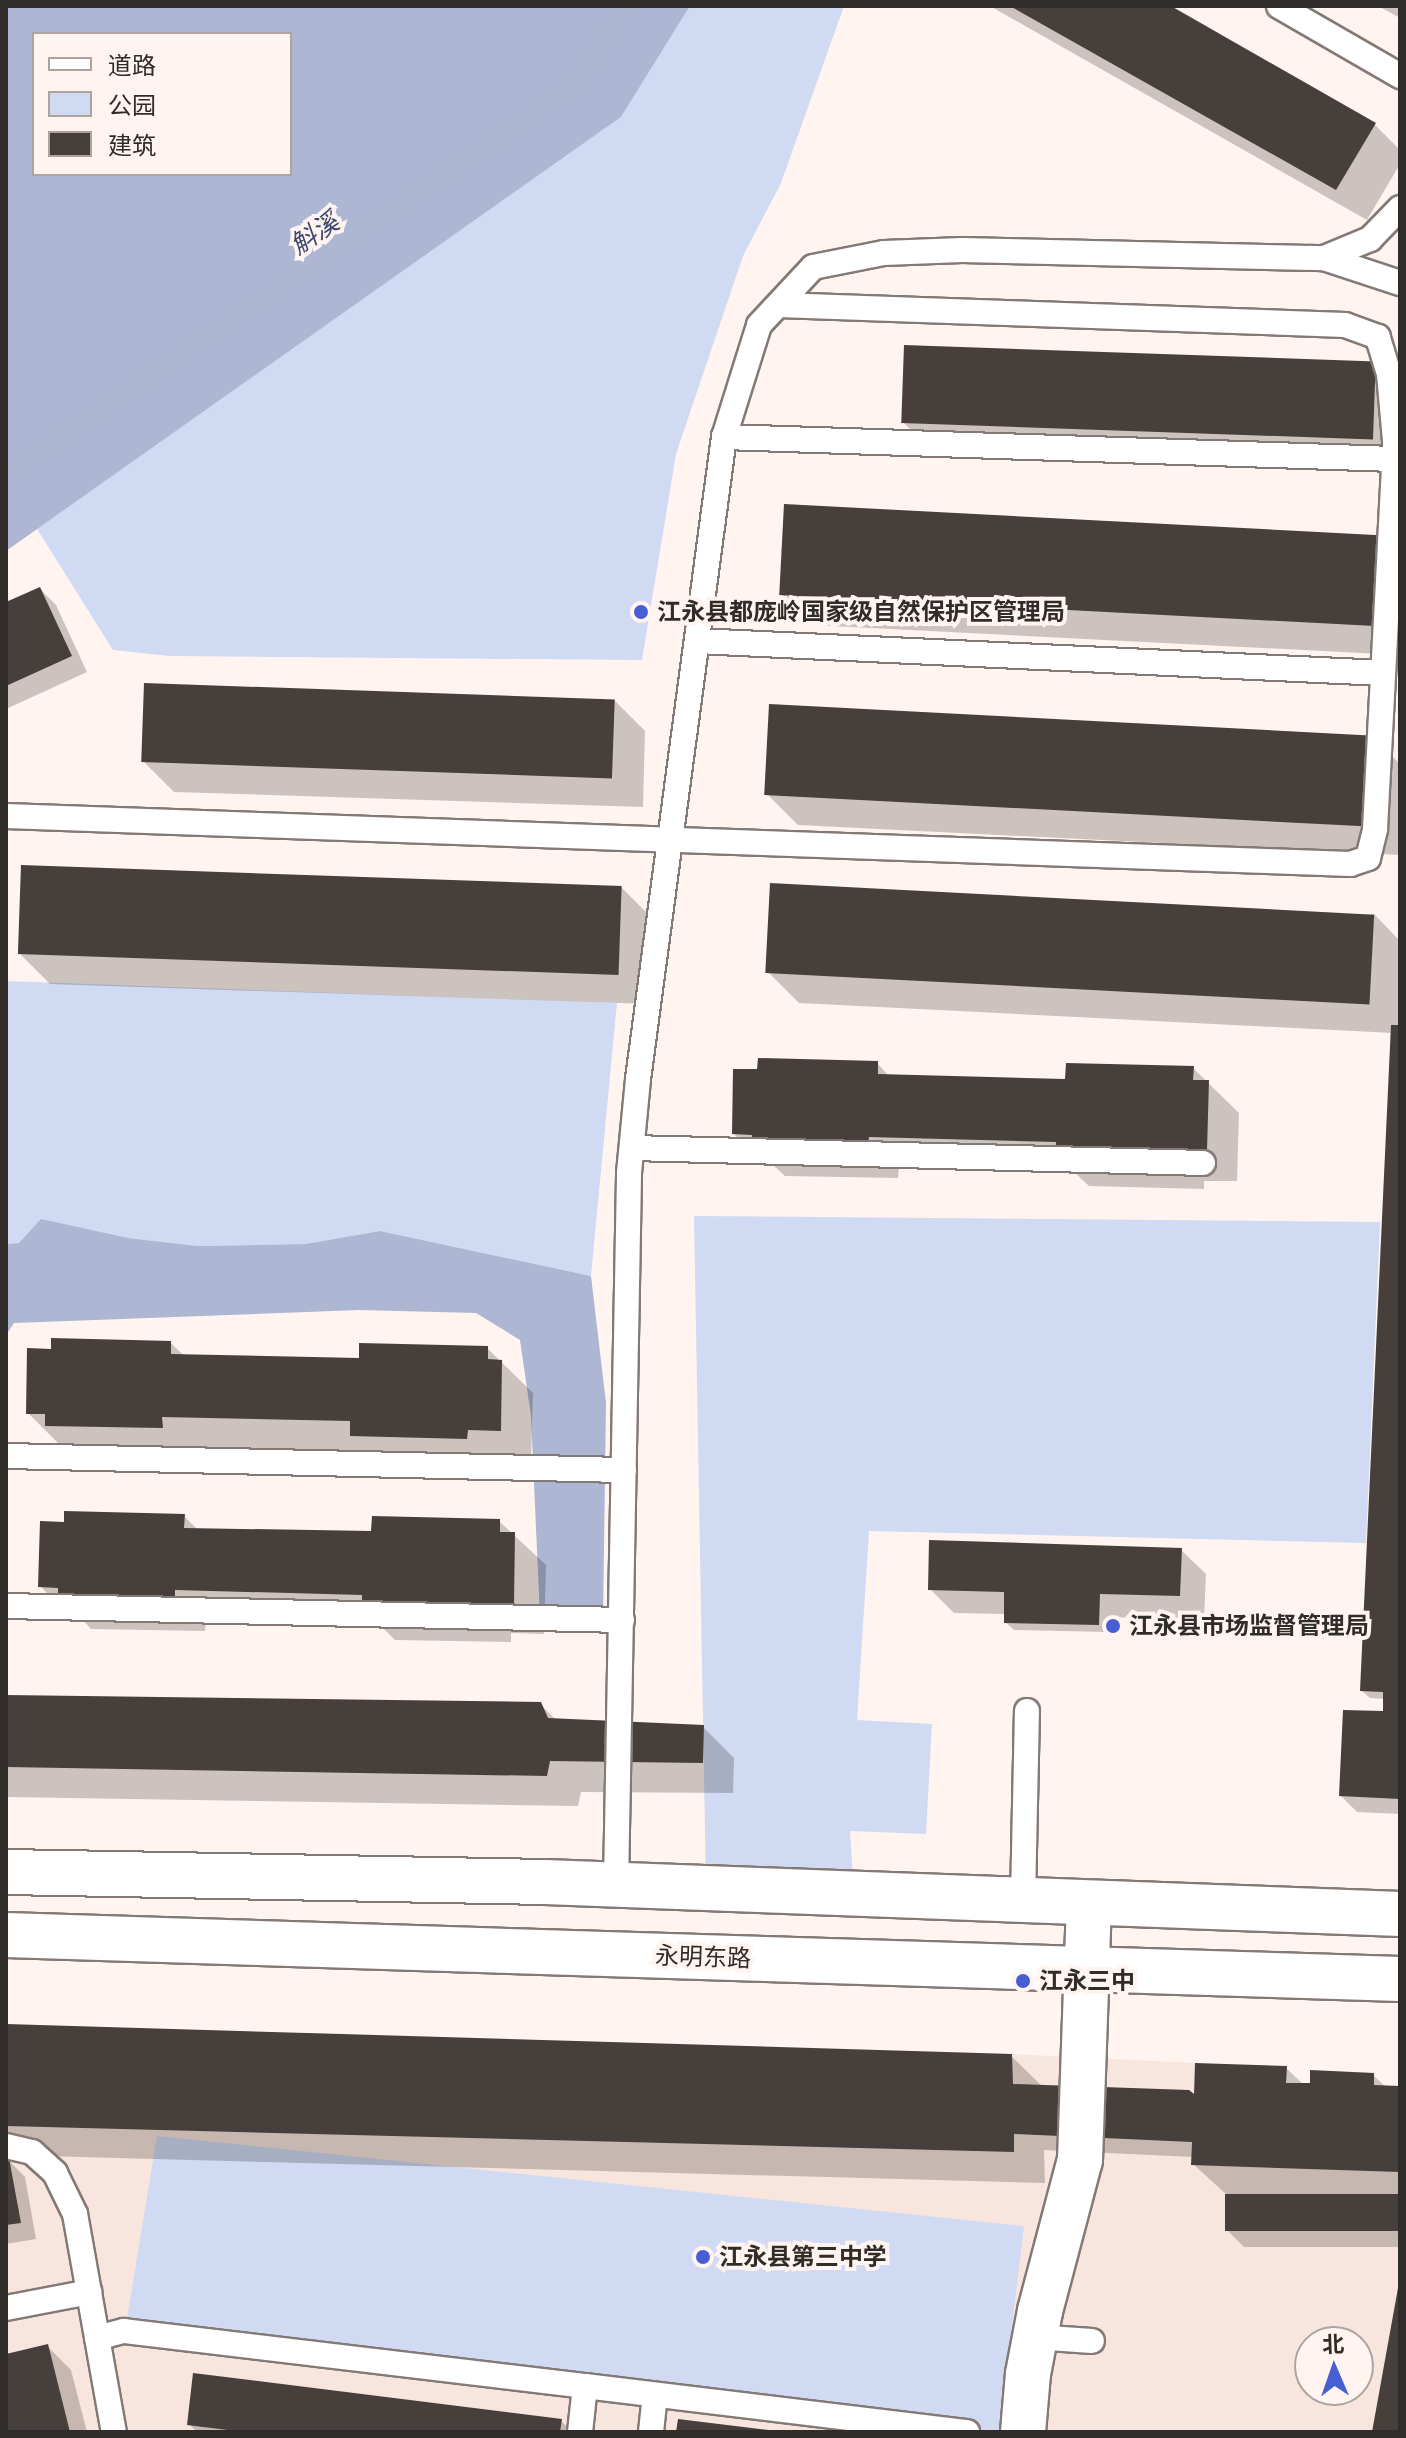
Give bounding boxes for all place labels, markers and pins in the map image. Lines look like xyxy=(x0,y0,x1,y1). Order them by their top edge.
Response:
place label: 江永县都庞岭国家级自然保护区管理局 xyxy=(657,598,1065,626)
marker: 江永县都庞岭国家级自然保护区管理局 xyxy=(632,603,650,621)
place label: 江永县市场监督管理局 xyxy=(1129,1612,1369,1640)
marker: 江永县市场监督管理局 xyxy=(1104,1617,1122,1635)
place label: 江永三中 xyxy=(1039,1967,1135,1995)
marker: 江永三中 xyxy=(1014,1972,1032,1990)
place label: 江永县第三中学 xyxy=(719,2243,887,2271)
marker: 江永县第三中学 xyxy=(694,2248,712,2266)

